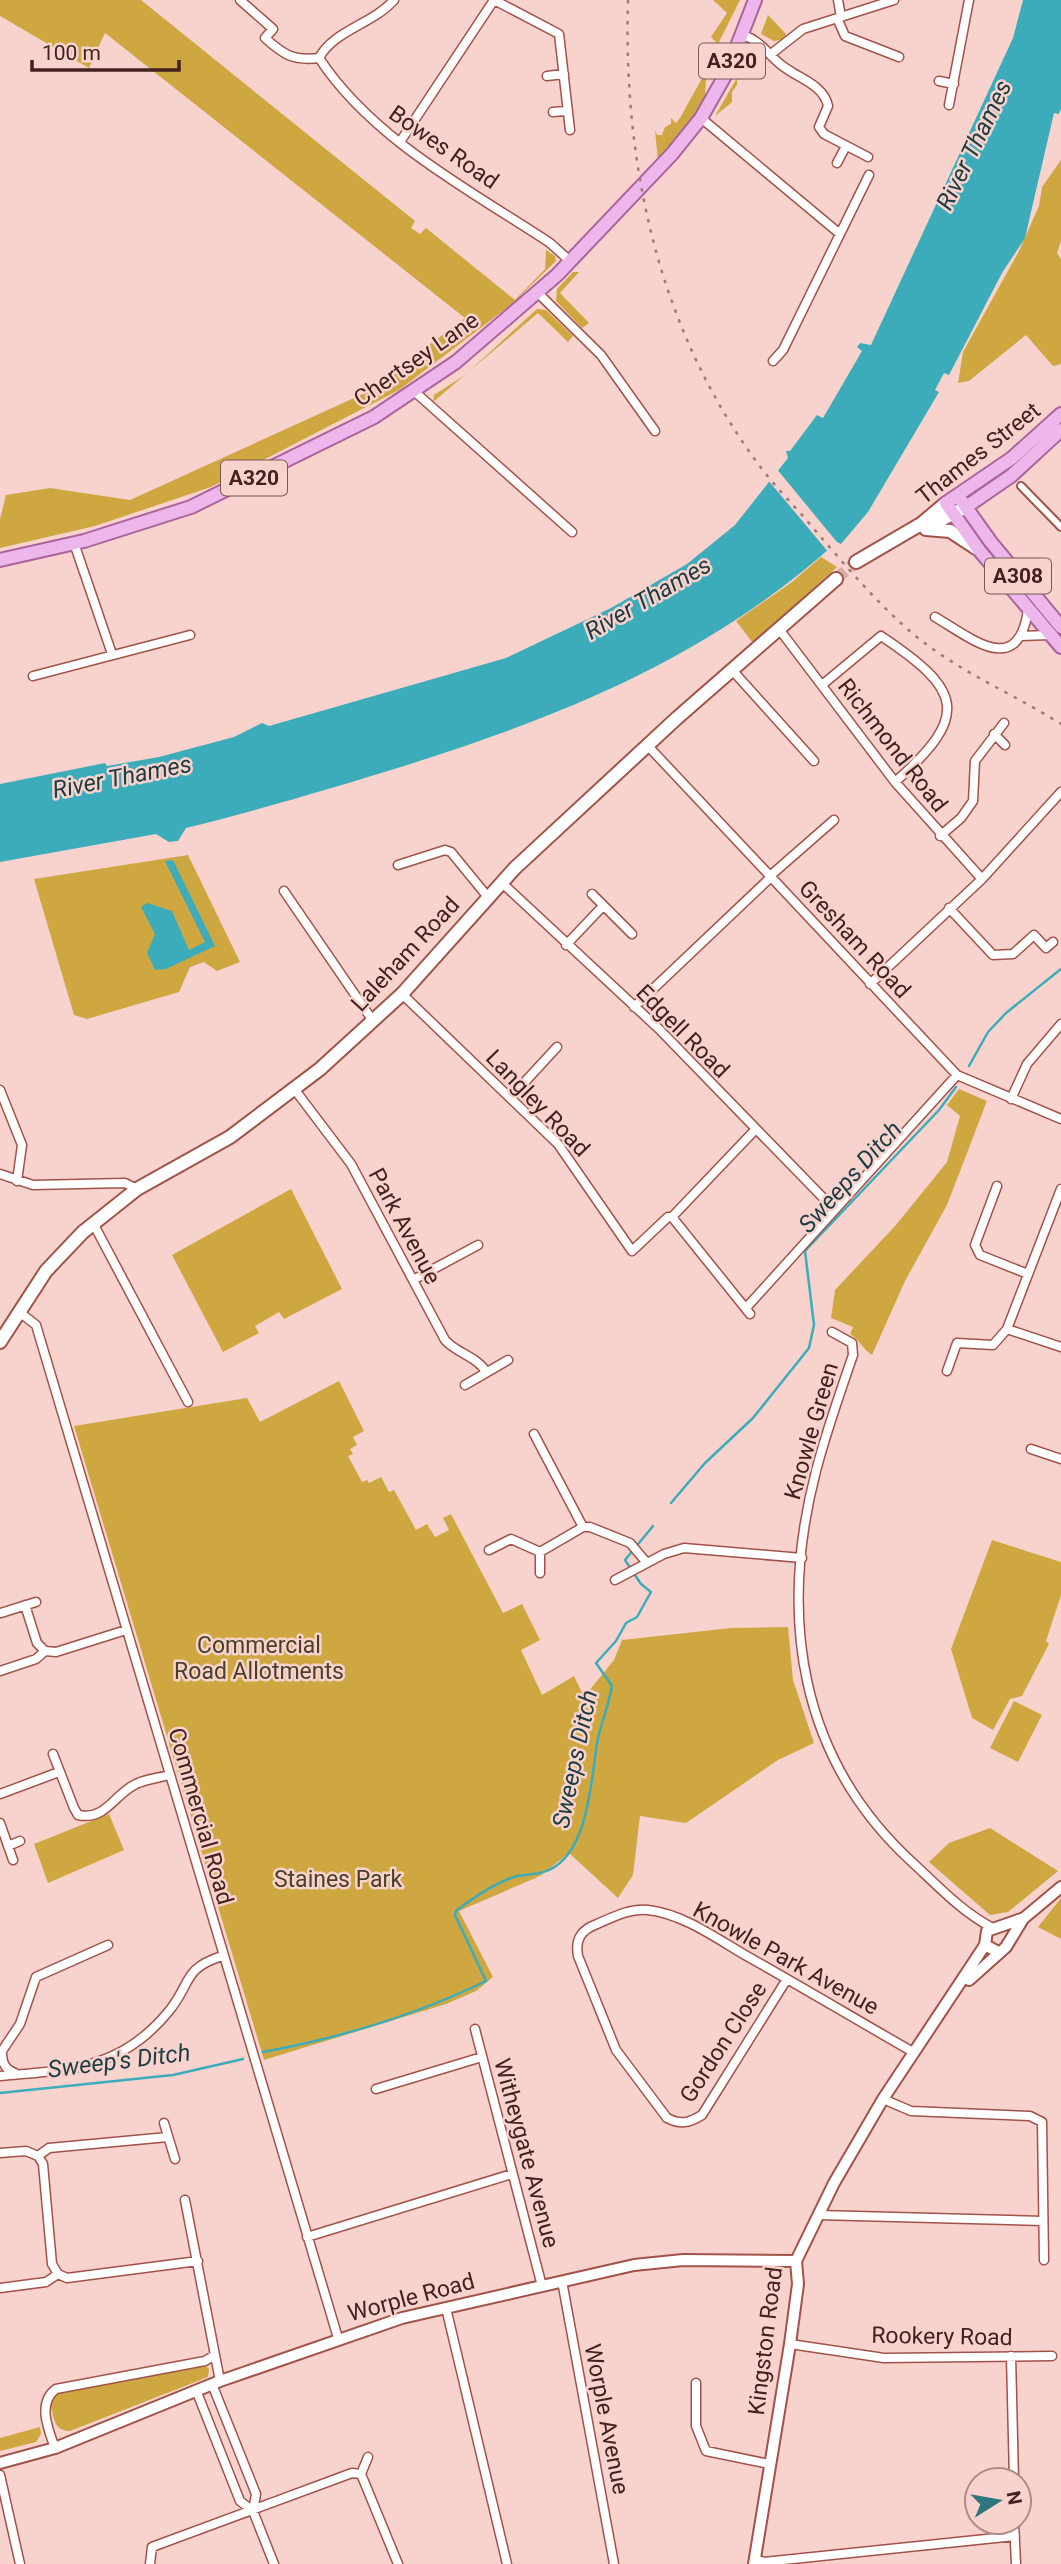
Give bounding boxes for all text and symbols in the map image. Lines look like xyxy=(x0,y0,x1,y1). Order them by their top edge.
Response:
scale bar xyxy=(32,28,178,72)
text: 100 m xyxy=(42,41,101,65)
road number: A320 xyxy=(699,43,765,78)
water label: River Thames xyxy=(931,76,1017,214)
street label: Bowes Road xyxy=(384,100,504,195)
street label: Chertsey Lane xyxy=(349,306,484,412)
street label: Thames Street xyxy=(911,397,1046,510)
road number: A320 xyxy=(221,461,287,496)
water label: River Thames xyxy=(580,551,716,645)
road number: A308 xyxy=(985,558,1051,594)
street label: Richmond Road xyxy=(832,673,953,817)
water label: River Thames xyxy=(50,750,194,804)
street label: Gresham Road xyxy=(793,875,916,1004)
street label: Laleham Road xyxy=(346,892,465,1017)
street label: Edgell Road xyxy=(630,979,735,1084)
street label: Langley Road xyxy=(480,1045,595,1162)
water label: Sweeps Ditch xyxy=(793,1115,907,1239)
street label: Park Avenue xyxy=(363,1164,446,1289)
street label: Knowle Green xyxy=(779,1360,844,1503)
park label: Commercial Road Allotments xyxy=(174,1632,344,1685)
water label: Sweeps Ditch xyxy=(547,1687,603,1831)
street label: Commercial Road xyxy=(162,1725,239,1908)
park label: Staines Park xyxy=(274,1866,402,1893)
street label: Knowle Park Avenue xyxy=(688,1896,883,2021)
street label: Gordon Close xyxy=(674,1977,772,2108)
water label: Sweep's Ditch xyxy=(46,2038,192,2084)
street label: Witheygate Avenue xyxy=(488,2055,565,2251)
street label: Kingston Road xyxy=(743,2265,788,2417)
street label: Worple Road xyxy=(345,2268,477,2327)
street label: Rookery Road xyxy=(871,2322,1013,2351)
street label: Worple Avenue xyxy=(579,2342,634,2497)
north arrow xyxy=(963,2466,1033,2536)
text: N xyxy=(1002,2489,1027,2507)

